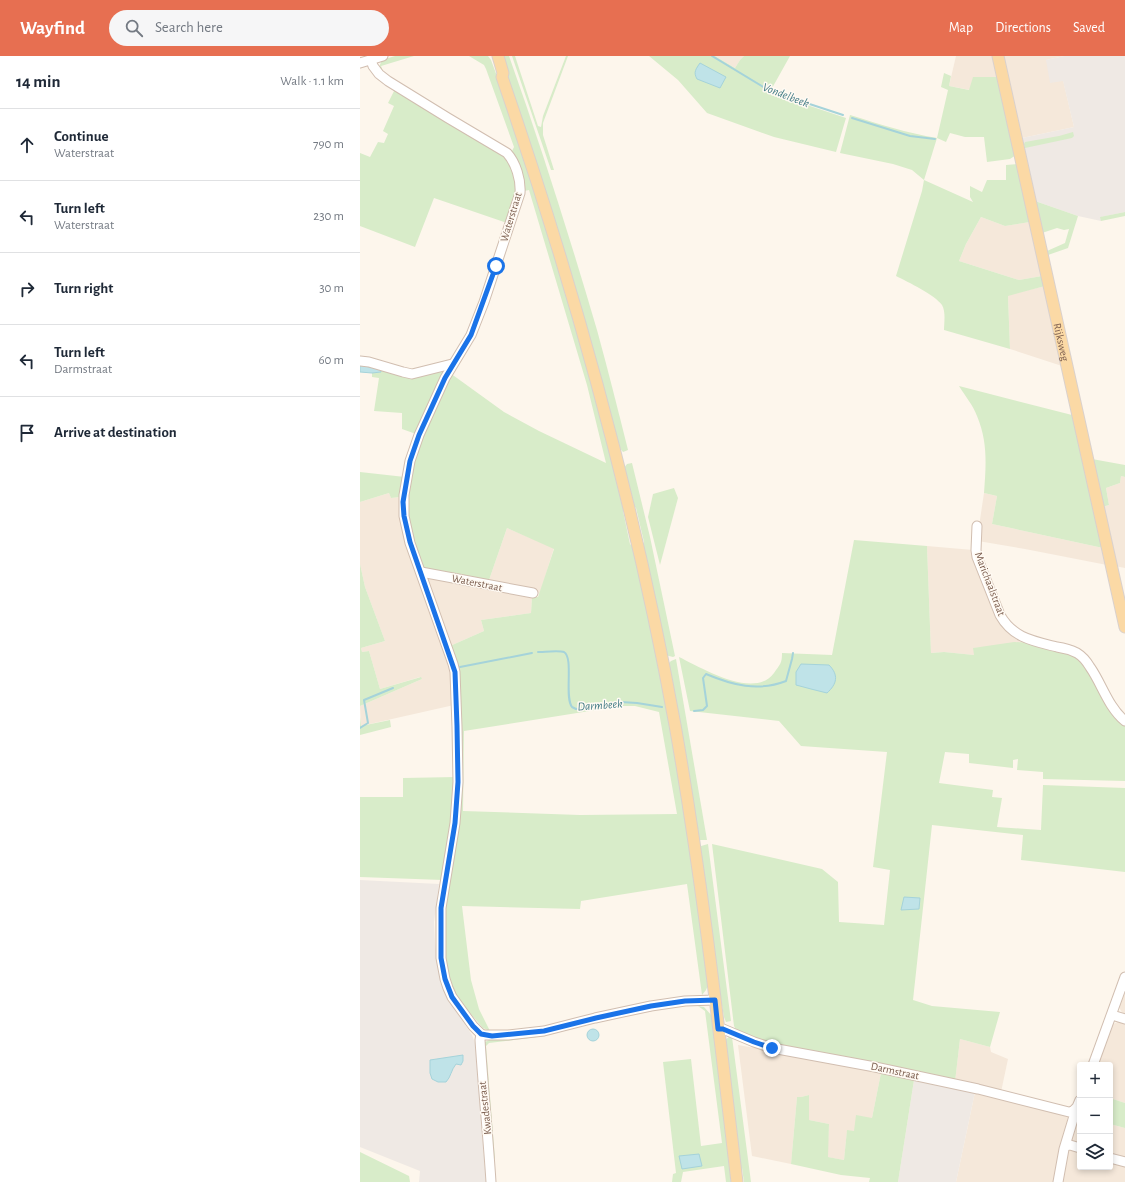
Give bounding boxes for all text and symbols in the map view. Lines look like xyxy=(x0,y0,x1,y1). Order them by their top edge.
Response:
search box xyxy=(109,10,389,46)
icon: search xyxy=(123,17,145,39)
text: Wayfind xyxy=(20,19,85,38)
text: Search here xyxy=(155,20,223,35)
text: Map xyxy=(949,21,973,35)
text: Directions xyxy=(995,21,1051,35)
text: Saved xyxy=(1073,21,1105,35)
text: 14 min xyxy=(16,73,60,90)
text: Walk · 1.1 km xyxy=(280,75,344,88)
water label: Vondelbeek xyxy=(761,81,811,110)
text: Continue xyxy=(54,129,109,144)
icon: ahead xyxy=(16,134,38,156)
text: 790 m xyxy=(313,138,344,151)
text: Waterstraat xyxy=(54,147,114,160)
street label: Waterstraat xyxy=(498,191,524,243)
text: Turn left xyxy=(54,201,105,216)
icon: left xyxy=(16,206,38,228)
text: 230 m xyxy=(313,210,344,223)
text: Waterstraat xyxy=(54,219,114,232)
route start xyxy=(487,257,505,275)
icon: right xyxy=(16,278,38,300)
text: Turn right xyxy=(54,281,113,296)
text: 30 m xyxy=(319,282,344,295)
street label: Rijksweg xyxy=(1052,322,1071,363)
text: Turn left xyxy=(54,345,105,360)
icon: left xyxy=(16,350,38,372)
text: 60 m xyxy=(318,354,344,367)
text: Darmstraat xyxy=(54,363,112,376)
icon: arrive xyxy=(16,422,38,444)
text: Arrive at destination xyxy=(54,425,177,440)
street label: Marichaalstraat xyxy=(973,551,1007,618)
street label: Waterstraat xyxy=(451,573,504,593)
water label: Darmbeek xyxy=(577,697,623,713)
route end xyxy=(763,1039,781,1057)
street label: Darmstraat xyxy=(870,1061,921,1082)
map controls xyxy=(1077,1062,1113,1170)
button: + xyxy=(1077,1062,1113,1098)
street label: Kwadestraat xyxy=(477,1080,493,1135)
button: − xyxy=(1077,1098,1113,1134)
button: layers xyxy=(1077,1134,1113,1170)

